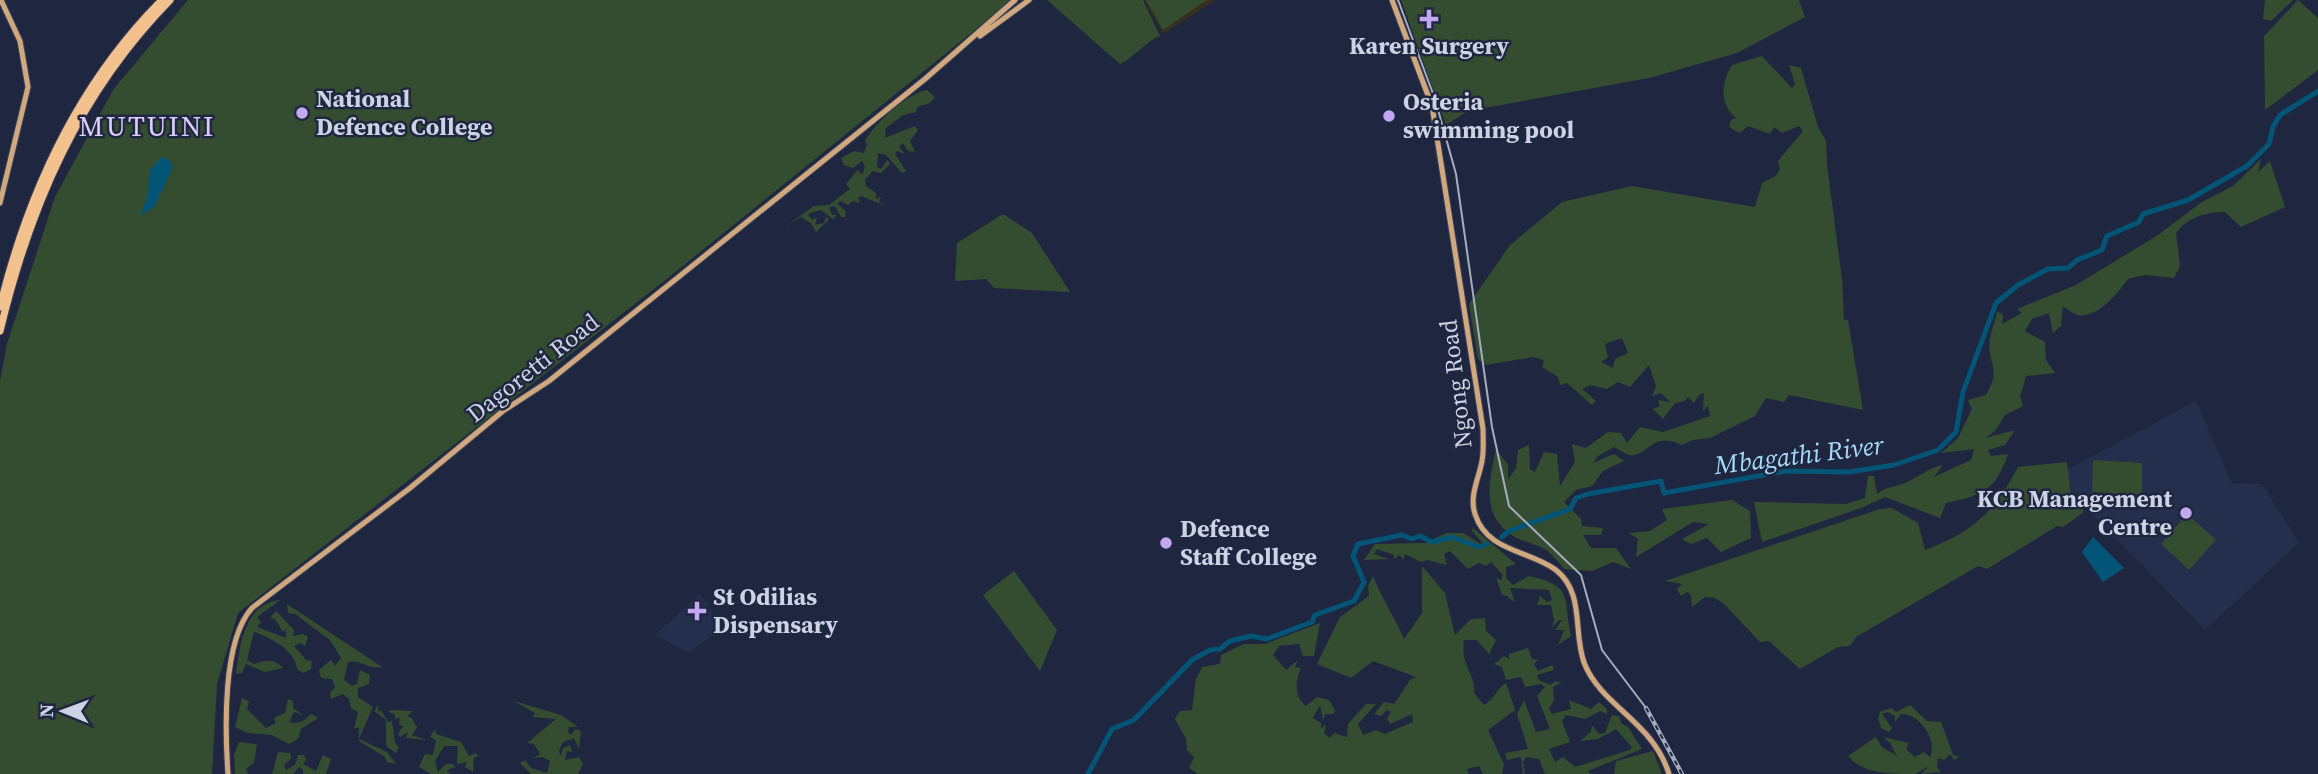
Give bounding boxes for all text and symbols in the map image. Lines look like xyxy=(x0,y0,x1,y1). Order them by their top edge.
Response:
marker: Karen Surgery xyxy=(1419,9,1439,29)
place label: Karen Surgery xyxy=(1349,29,1509,62)
place label: National Defence College xyxy=(316,82,492,143)
place label: Osteria swimming pool xyxy=(1403,85,1574,146)
marker: National Defence College xyxy=(294,105,310,121)
district label: MUTUINI xyxy=(79,107,215,145)
marker: Osteria swimming pool xyxy=(1381,108,1397,124)
street label: Dagoretti Road xyxy=(460,305,606,430)
street label: Ngong Road xyxy=(1431,317,1480,450)
water label: Mbagathi River xyxy=(1711,427,1886,483)
place label: KCB Management Centre xyxy=(1977,482,2172,543)
marker: KCB Management Centre xyxy=(2178,505,2194,521)
place label: Defence Staff College xyxy=(1180,512,1317,573)
marker: Defence Staff College xyxy=(1158,535,1174,551)
place label: St Odilias Dispensary xyxy=(713,580,838,641)
marker: St Odilias Dispensary xyxy=(687,601,707,621)
north arrow xyxy=(28,676,98,746)
text: N xyxy=(33,703,59,718)

